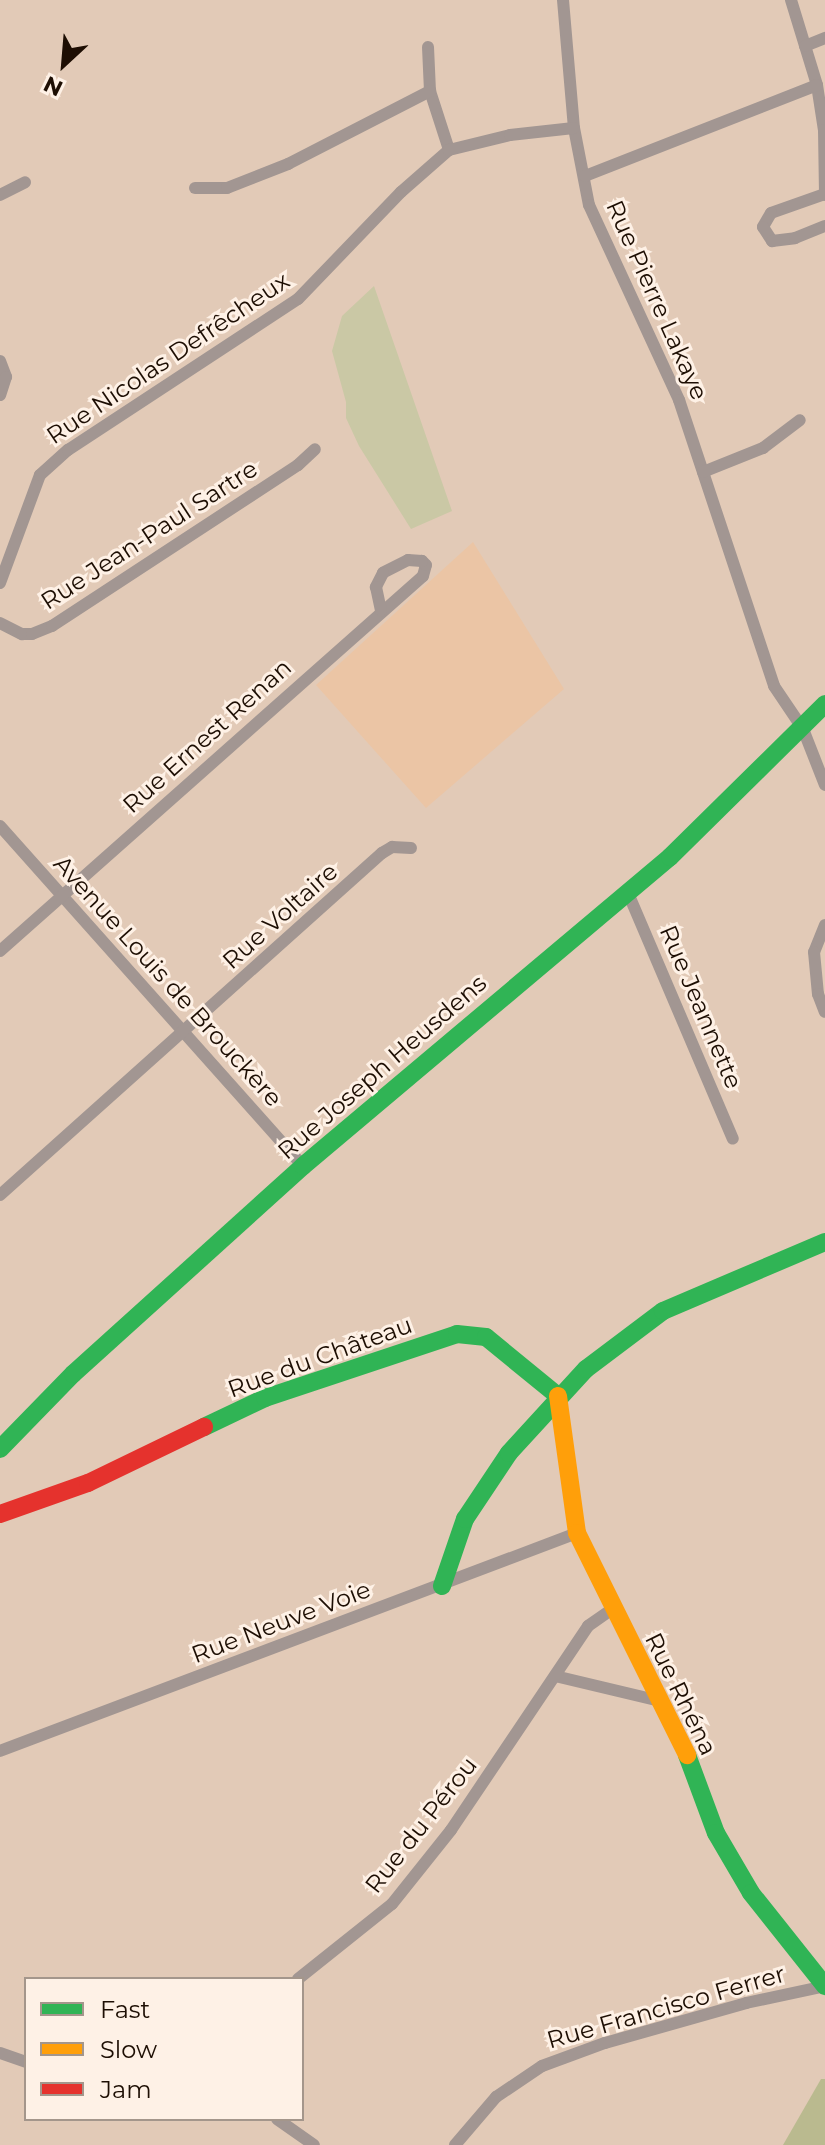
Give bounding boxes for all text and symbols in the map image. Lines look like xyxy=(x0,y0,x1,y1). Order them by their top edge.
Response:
north arrow xyxy=(24,24,104,104)
text: N xyxy=(39,70,67,102)
street label: Rue Pierre Lakaye xyxy=(600,196,714,404)
street label: Rue Nicolas Defrêcheux xyxy=(41,266,295,450)
street label: Rue Jean-Paul Sartre xyxy=(35,454,263,616)
street label: Rue Ernest Renan xyxy=(117,653,297,819)
street label: Avenue Louis de Brouckère xyxy=(48,850,288,1112)
street label: Rue Voltaire xyxy=(217,857,343,975)
street label: Rue Jeannette xyxy=(654,921,748,1093)
street label: Rue Joseph Heusdens xyxy=(272,969,492,1165)
street label: Rue du Château xyxy=(224,1310,416,1404)
street label: Rue Neuve Voie xyxy=(187,1575,375,1669)
street label: Rue Rhéna xyxy=(639,1628,723,1760)
street label: Rue du Pérou xyxy=(359,1751,483,1899)
street label: Rue Francisco Ferrer xyxy=(544,1959,788,2055)
legend xyxy=(24,1977,304,2121)
text: Fast xyxy=(100,1995,150,2024)
text: Slow xyxy=(100,2035,157,2064)
text: Jam xyxy=(100,2075,152,2104)

